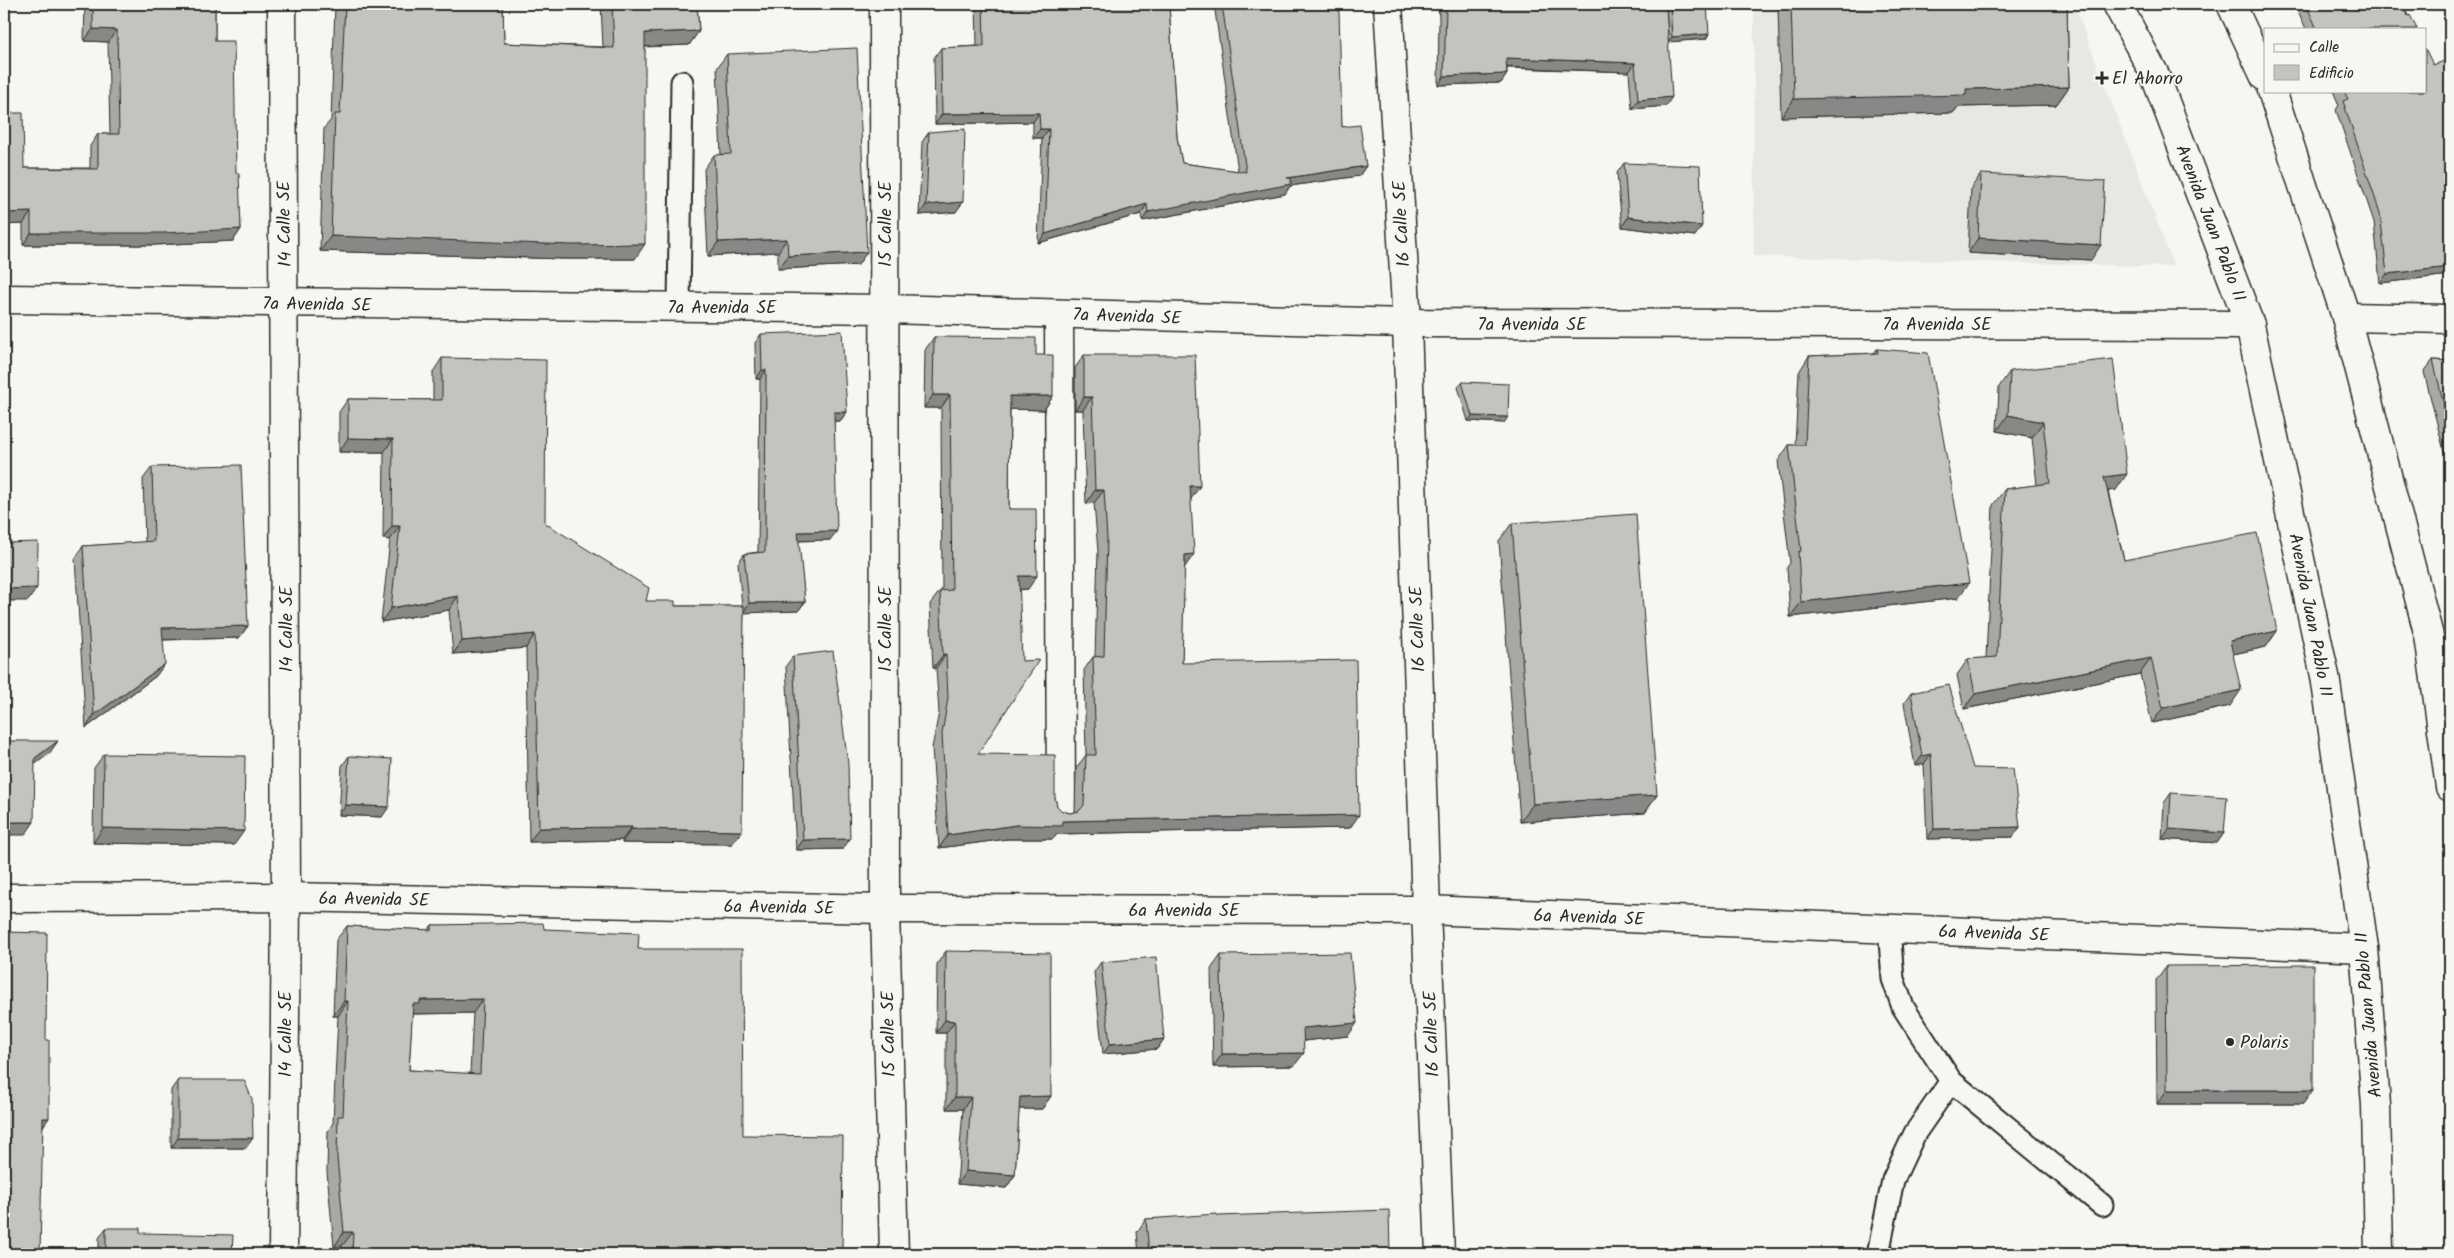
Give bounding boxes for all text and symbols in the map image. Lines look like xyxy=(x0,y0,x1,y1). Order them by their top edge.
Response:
legend xyxy=(2264,28,2426,92)
text: Calle xyxy=(2309,36,2339,60)
text: Edificio xyxy=(2309,62,2354,86)
place label: El Ahorro xyxy=(2112,65,2183,94)
marker: El Ahorro xyxy=(2096,72,2108,84)
street label: Avenida Juan Pablo II xyxy=(2166,141,2253,306)
street label: 14 Calle SE xyxy=(270,180,301,267)
street label: 16 Calle SE xyxy=(1386,180,1419,268)
street label: 15 Calle SE xyxy=(872,181,901,267)
street label: 7a Avenida SE xyxy=(262,290,372,321)
street label: 7a Avenida SE xyxy=(667,294,777,323)
street label: 7a Avenida SE xyxy=(1072,301,1182,334)
street label: 7a Avenida SE xyxy=(1477,311,1587,340)
street label: 7a Avenida SE xyxy=(1882,311,1992,340)
street label: Avenida Juan Pablo II xyxy=(2279,531,2340,700)
street label: 14 Calle SE xyxy=(273,585,302,672)
street label: 16 Calle SE xyxy=(1402,585,1434,673)
street label: 15 Calle SE xyxy=(872,586,901,672)
street label: 6a Avenida SE xyxy=(318,885,430,916)
street label: 6a Avenida SE xyxy=(723,893,835,924)
street label: 6a Avenida SE xyxy=(1129,897,1240,926)
street label: 6a Avenida SE xyxy=(1533,902,1645,935)
street label: 6a Avenida SE xyxy=(1938,918,2050,951)
street label: Avenida Juan Pablo II xyxy=(2348,931,2391,1099)
street label: 14 Calle SE xyxy=(272,990,301,1077)
street label: 15 Calle SE xyxy=(874,990,905,1077)
street label: 16 Calle SE xyxy=(1416,990,1448,1078)
place label: Polaris xyxy=(2240,1029,2289,1058)
marker: Polaris xyxy=(2224,1036,2236,1048)

